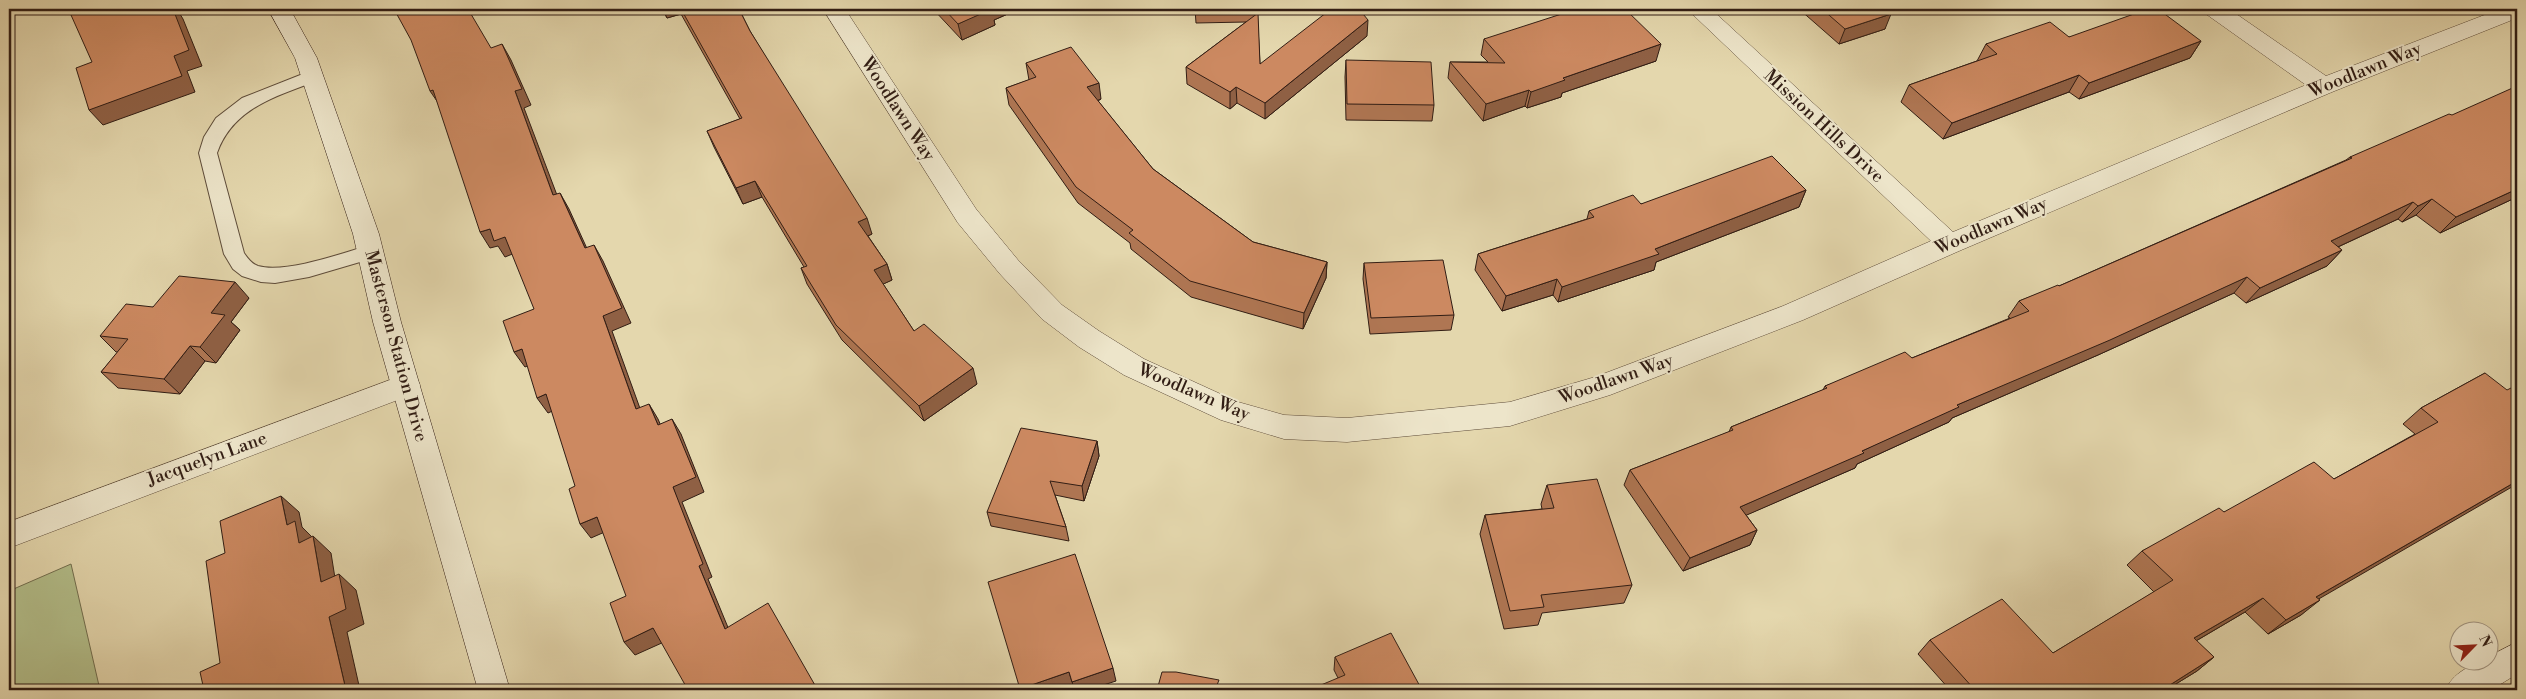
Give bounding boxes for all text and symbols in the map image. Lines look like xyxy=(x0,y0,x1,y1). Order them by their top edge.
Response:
street label: Woodlawn Way xyxy=(2304,37,2425,103)
street label: Woodlawn Way xyxy=(855,52,940,166)
street label: Mission Hills Drive xyxy=(1759,64,1889,188)
street label: Woodlawn Way xyxy=(1931,192,2051,260)
street label: Masterson Station Drive xyxy=(359,248,433,444)
street label: Woodlawn Way xyxy=(1555,349,1677,410)
street label: Woodlawn Way xyxy=(1134,358,1254,426)
street label: Jacquelyn Lane xyxy=(143,427,270,492)
north arrow xyxy=(2448,622,2498,672)
text: N xyxy=(2474,632,2495,650)

